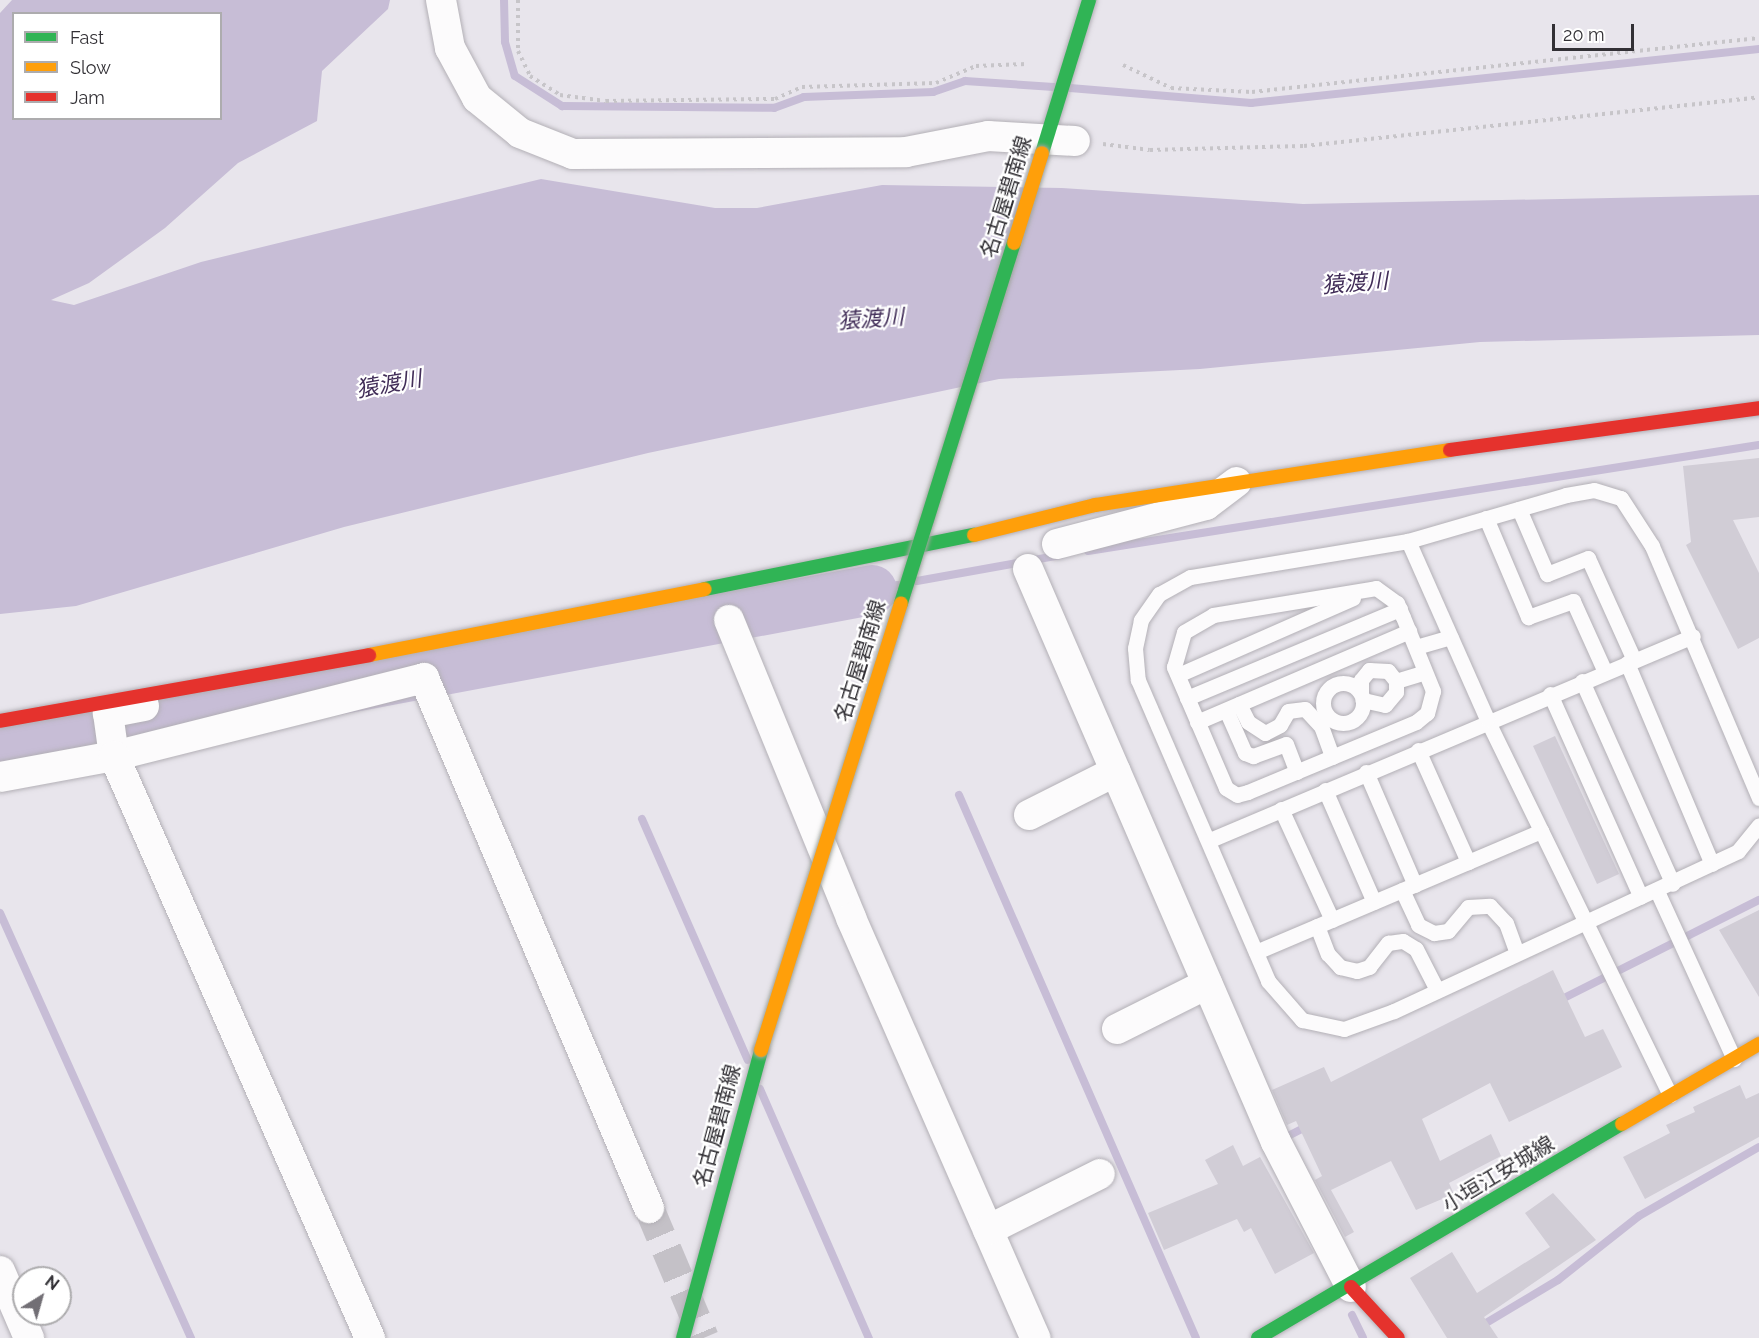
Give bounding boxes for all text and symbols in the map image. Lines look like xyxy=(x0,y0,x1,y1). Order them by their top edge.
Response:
legend xyxy=(12,12,222,120)
scale bar xyxy=(1555,12,1638,50)
text: 20 m xyxy=(1563,24,1605,45)
text: Fast xyxy=(70,27,104,48)
text: Slow xyxy=(70,57,111,78)
text: Jam xyxy=(70,87,105,108)
street label: 名古屋碧南線 xyxy=(976,133,1036,261)
water label: 猿渡川 xyxy=(1321,268,1389,298)
water label: 猿渡川 xyxy=(837,304,905,334)
water label: 猿渡川 xyxy=(354,365,424,403)
street label: 名古屋碧南線 xyxy=(830,597,890,725)
street label: 名古屋碧南線 xyxy=(689,1062,745,1190)
street label: 小垣江安城線 xyxy=(1438,1131,1558,1217)
north arrow xyxy=(12,1266,72,1326)
text: N xyxy=(41,1272,63,1294)

